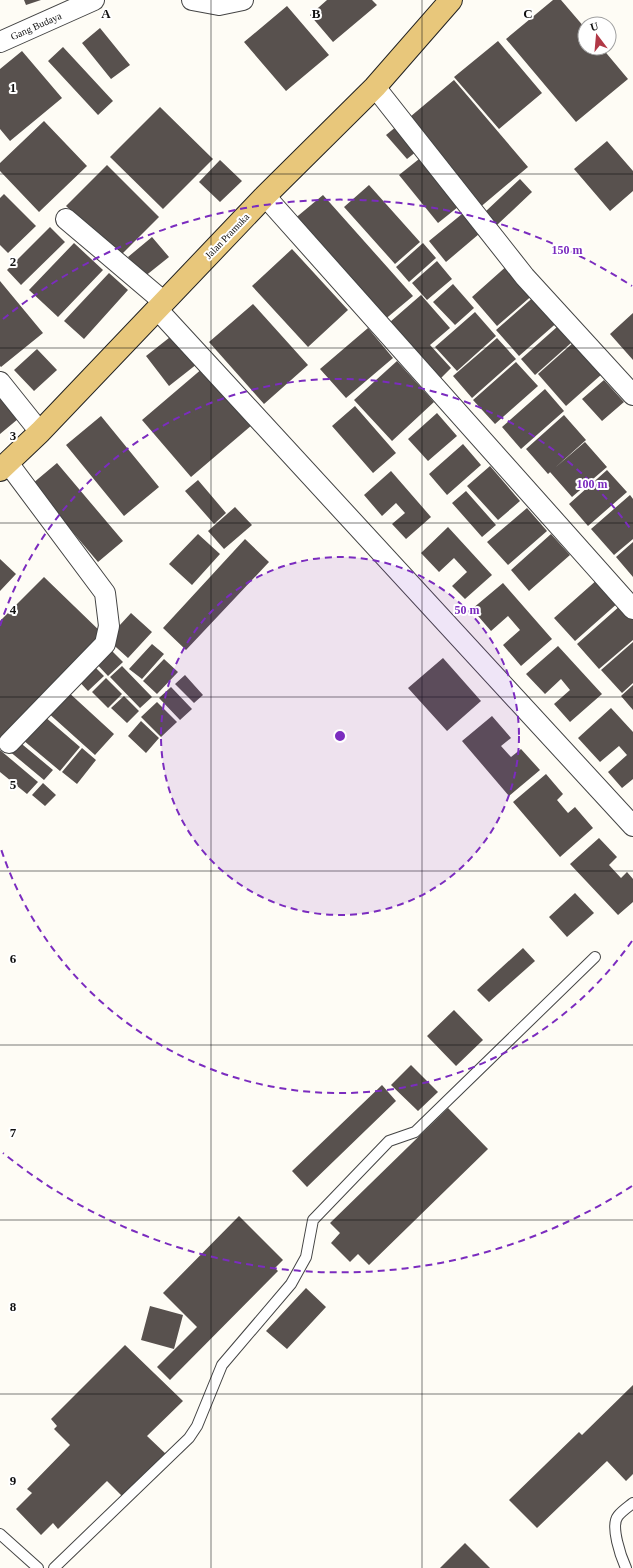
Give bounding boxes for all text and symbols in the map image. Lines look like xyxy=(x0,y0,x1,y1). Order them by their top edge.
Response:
text: A xyxy=(101,6,111,21)
text: B xyxy=(312,6,321,21)
text: C xyxy=(523,6,533,21)
street label: Gang Budaya xyxy=(9,10,64,42)
north arrow xyxy=(577,16,617,56)
text: U xyxy=(589,20,600,33)
text: 1 xyxy=(10,80,16,95)
street label: Jalan Pramuka xyxy=(203,211,252,261)
text: 150 m xyxy=(552,243,583,257)
text: 2 xyxy=(10,254,16,269)
text: 3 xyxy=(10,428,17,443)
text: 100 m xyxy=(577,477,608,491)
text: 4 xyxy=(10,602,17,617)
text: 50 m xyxy=(455,603,480,617)
centre of rings xyxy=(333,729,347,743)
text: 5 xyxy=(10,777,17,792)
text: 6 xyxy=(10,951,17,966)
text: 7 xyxy=(10,1125,17,1140)
text: 8 xyxy=(10,1299,17,1314)
text: 9 xyxy=(10,1473,17,1488)

